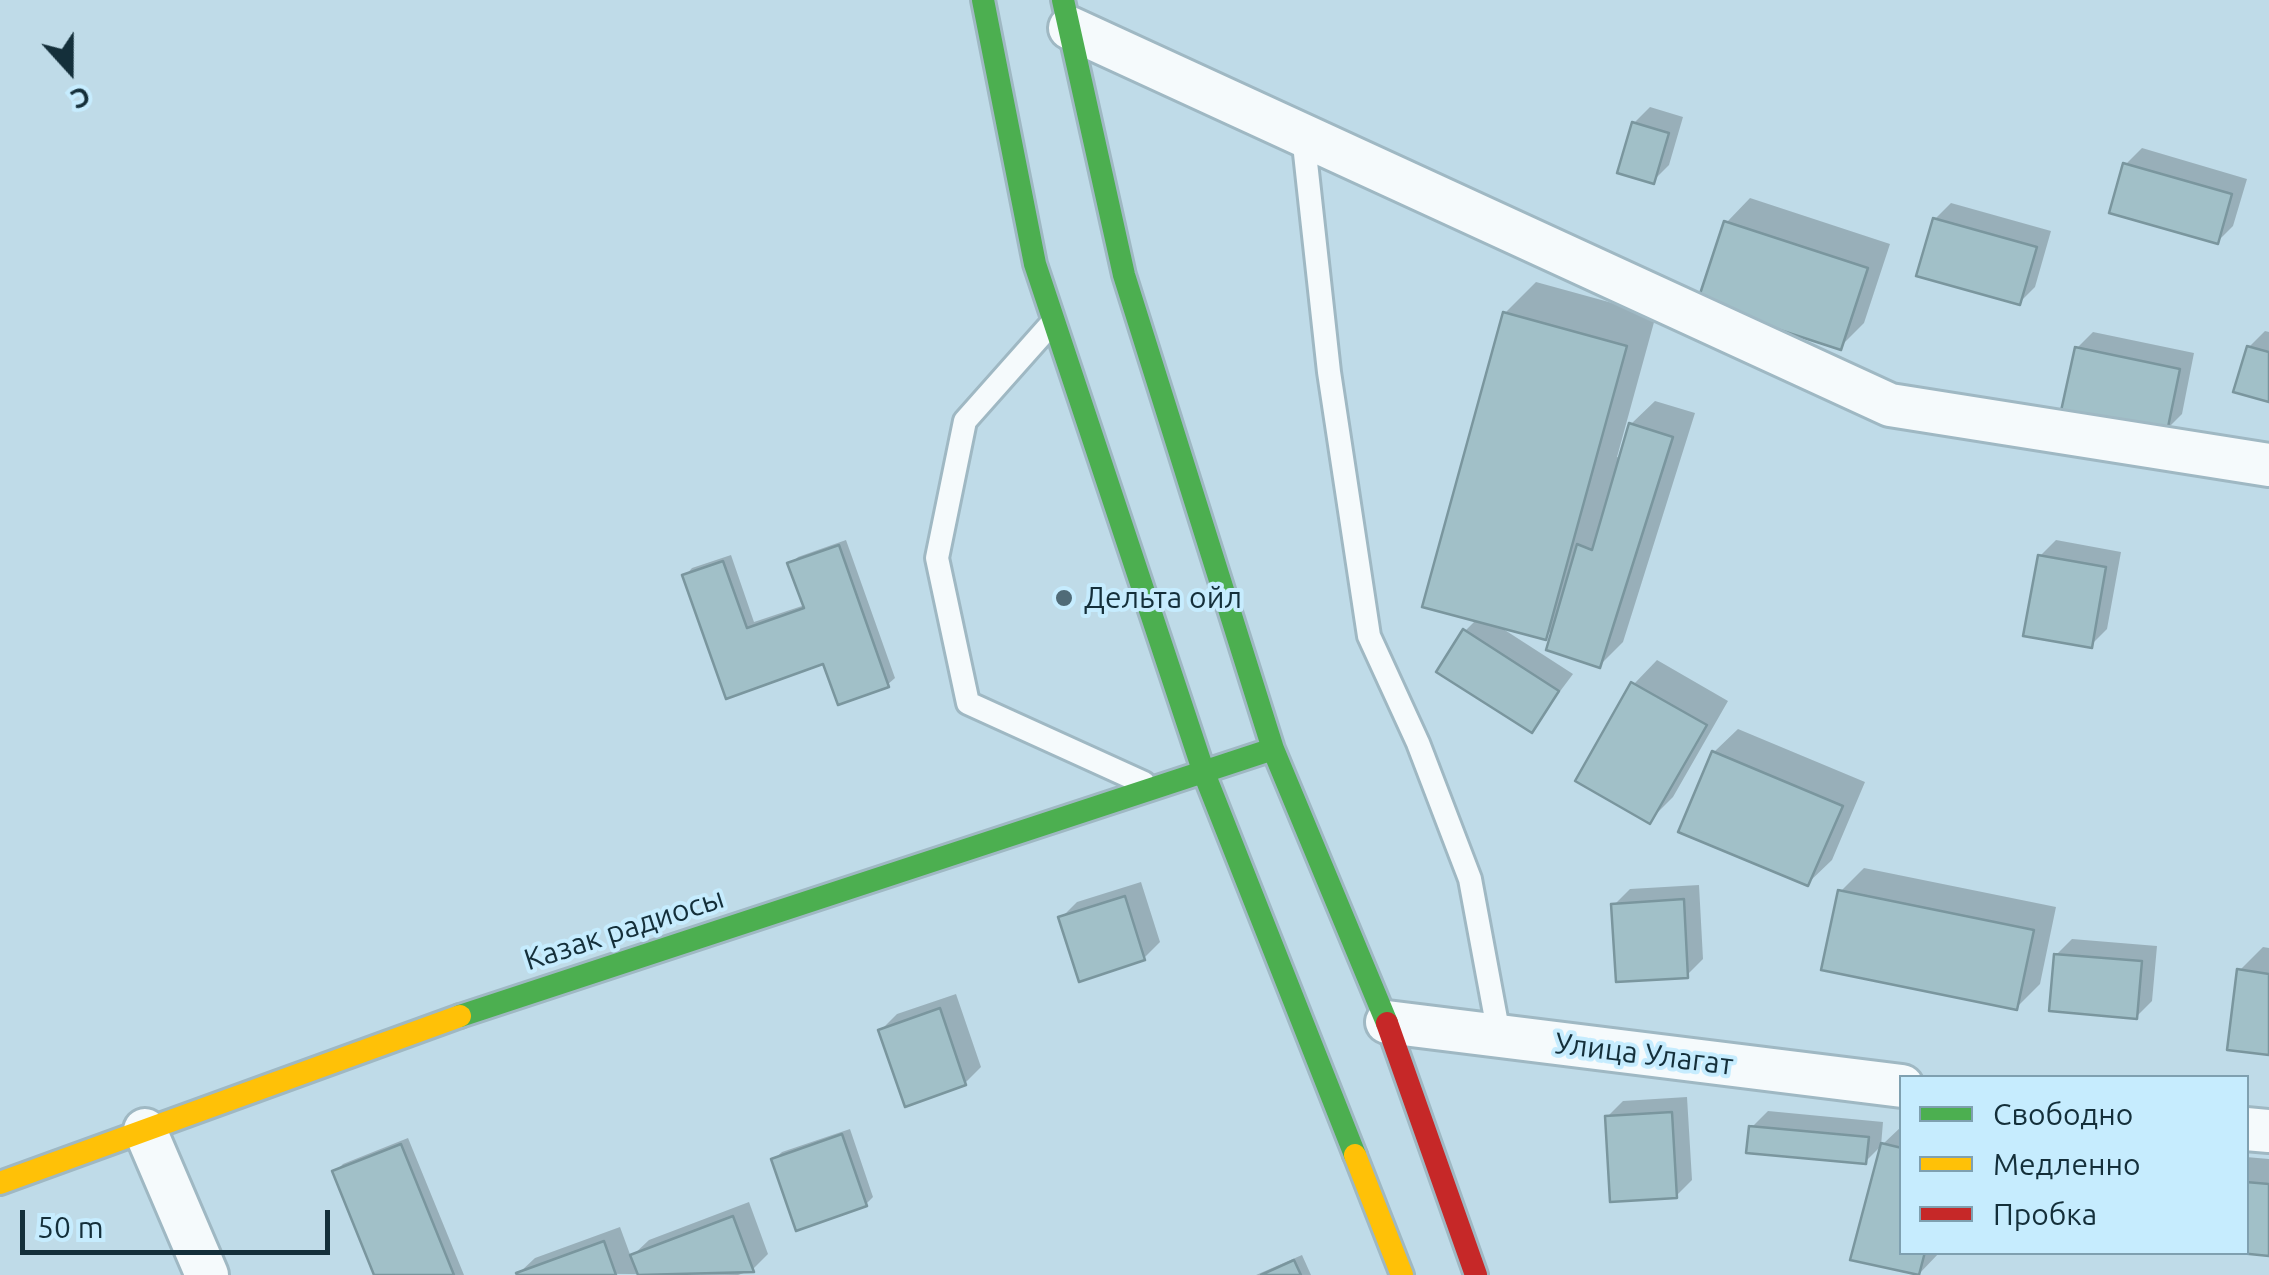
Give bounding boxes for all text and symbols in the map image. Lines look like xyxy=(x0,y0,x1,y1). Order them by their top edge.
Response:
north arrow xyxy=(20,20,120,120)
text: С xyxy=(67,81,95,116)
place label: Дельта ойл xyxy=(1084,580,1242,616)
marker: Дельта ойл xyxy=(1053,587,1075,609)
street label: Казак радиосы xyxy=(520,880,728,978)
street label: Улица Улагат xyxy=(1553,1025,1735,1083)
legend xyxy=(1899,1075,2249,1255)
text: Свободно xyxy=(1993,1097,2133,1131)
text: Медленно xyxy=(1993,1147,2141,1181)
scale bar xyxy=(25,1190,335,1252)
text: Пробка xyxy=(1993,1197,2097,1231)
text: 50 m xyxy=(37,1210,104,1244)

